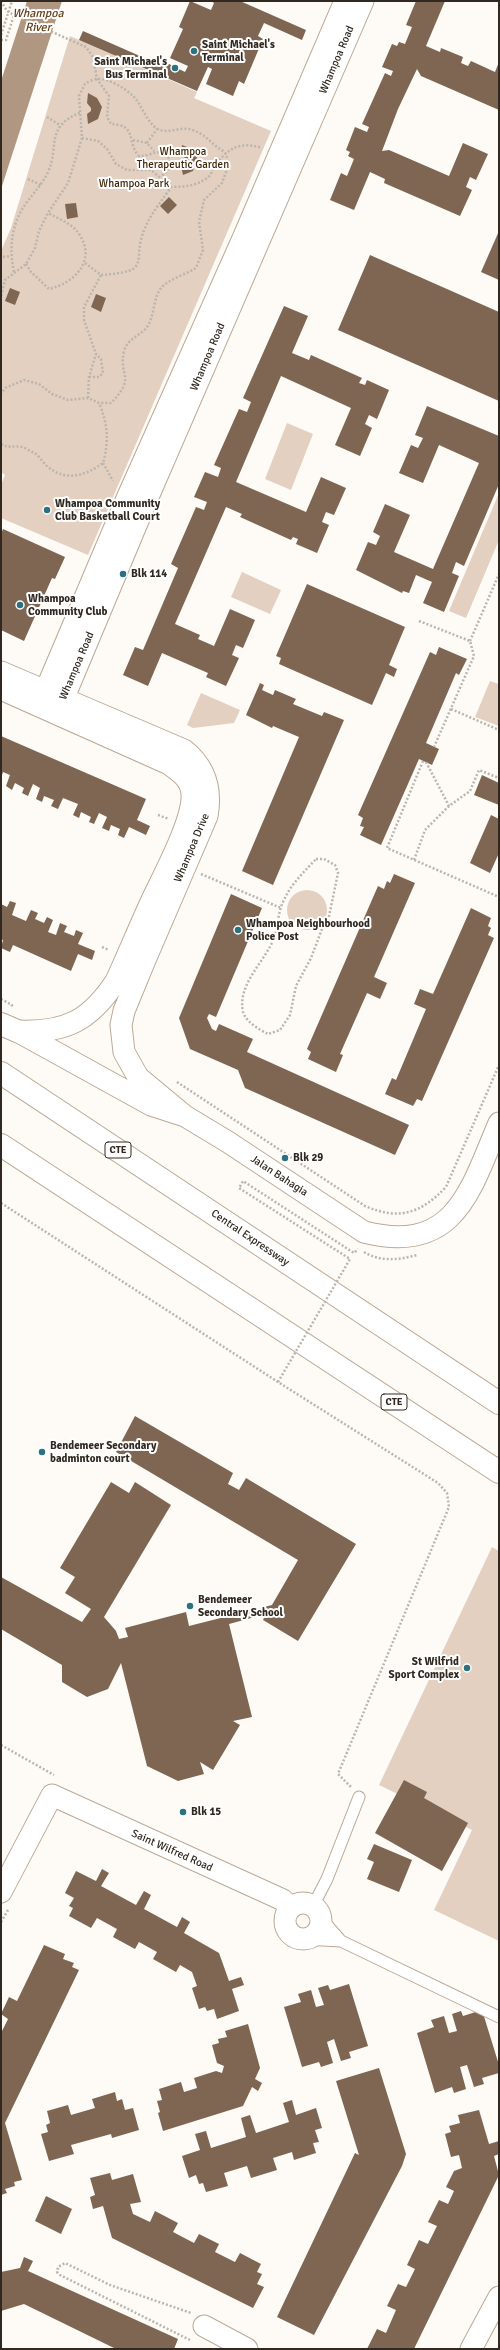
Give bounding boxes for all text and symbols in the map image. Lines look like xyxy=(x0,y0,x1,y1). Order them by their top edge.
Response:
water label: Whampoa River xyxy=(12,7,64,35)
street label: Whampoa Road xyxy=(317,24,357,96)
place label: Saint Michael's Terminal xyxy=(202,38,275,64)
marker: Saint Michael's Terminal xyxy=(189,46,199,56)
place label: Saint Michael's Bus Terminal xyxy=(94,55,167,81)
marker: Saint Michael's Bus Terminal xyxy=(170,63,180,73)
park label: Whampoa Therapeutic Garden xyxy=(137,145,229,171)
park label: Whampoa Park xyxy=(99,177,169,191)
street label: Whampoa Road xyxy=(188,321,228,393)
place label: Whampoa Community Club Basketball Court xyxy=(55,497,160,523)
marker: Whampoa Community Club Basketball Court xyxy=(42,505,52,515)
place label: Blk 114 xyxy=(131,567,167,581)
marker: Blk 114 xyxy=(118,569,128,579)
place label: Whampoa Community Club xyxy=(28,592,107,618)
marker: Whampoa Community Club xyxy=(15,600,25,610)
street label: Whampoa Road xyxy=(57,630,97,702)
street label: Whampoa Drive xyxy=(172,811,212,885)
place label: Whampoa Neighbourhood Police Post xyxy=(246,917,370,943)
marker: Whampoa Neighbourhood Police Post xyxy=(233,925,243,935)
road number: CTE xyxy=(105,1142,131,1158)
place label: Blk 29 xyxy=(293,1151,323,1165)
street label: Jalan Bahagia xyxy=(248,1153,310,1199)
marker: Blk 29 xyxy=(280,1153,290,1163)
street label: Central Expressway xyxy=(208,1207,292,1269)
road number: CTE xyxy=(381,1394,407,1410)
place label: Bendemeer Secondary badminton court xyxy=(50,1439,156,1465)
marker: Bendemeer Secondary badminton court xyxy=(37,1447,47,1457)
place label: Bendemeer Secondary School xyxy=(198,1593,283,1619)
marker: Bendemeer Secondary School xyxy=(185,1601,195,1611)
place label: St Wilfrid Sport Complex xyxy=(389,1655,459,1681)
marker: St Wilfrid Sport Complex xyxy=(462,1663,472,1673)
place label: Blk 15 xyxy=(191,1805,221,1819)
marker: Blk 15 xyxy=(178,1807,188,1817)
street label: Saint Wilfred Road xyxy=(129,1827,215,1875)

